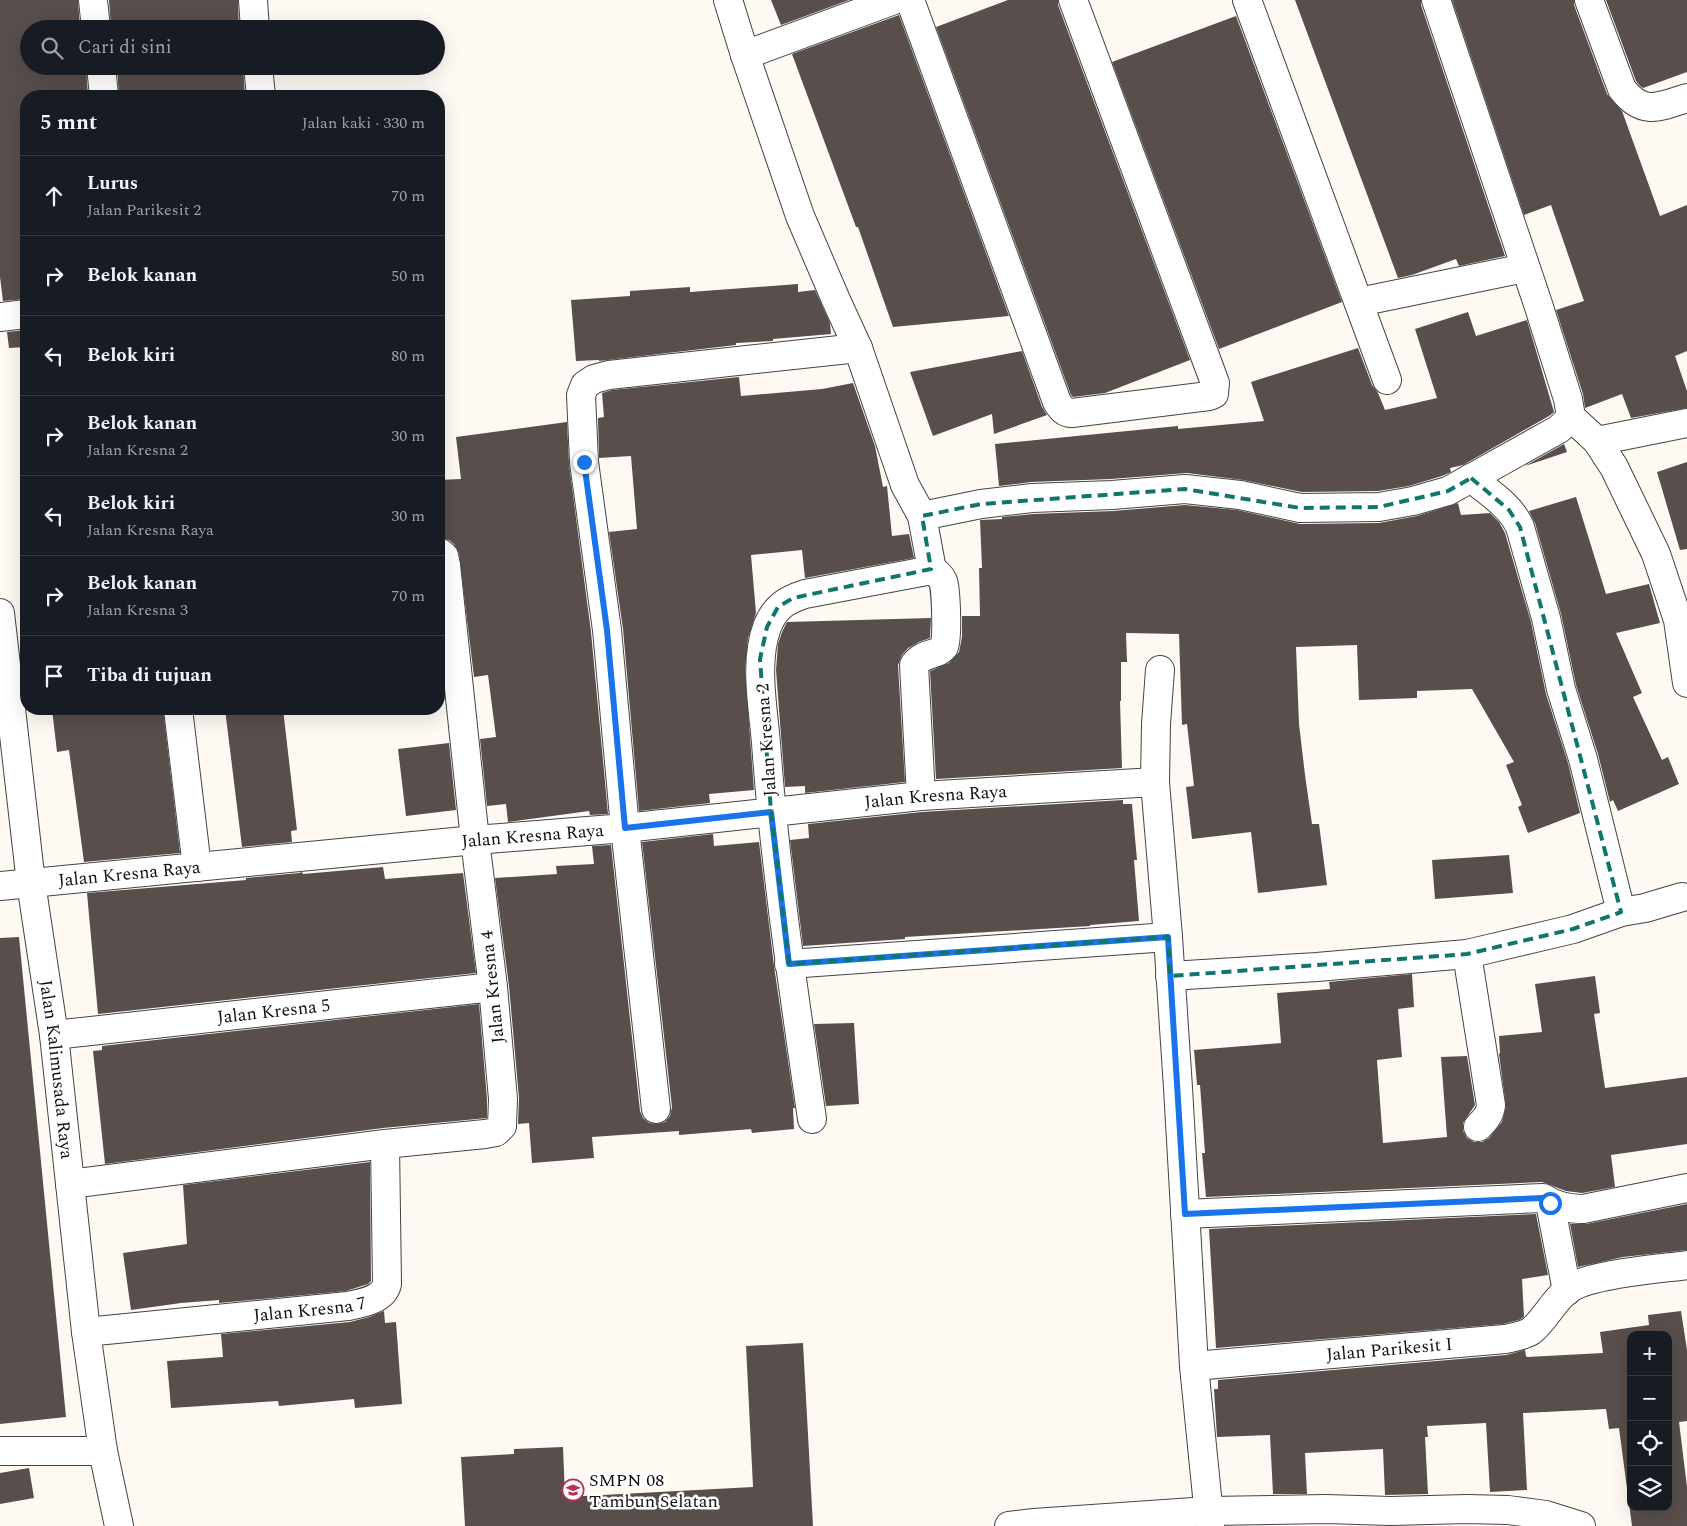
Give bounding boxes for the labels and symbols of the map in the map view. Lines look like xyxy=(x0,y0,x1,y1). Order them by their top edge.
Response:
route end xyxy=(573,451,596,474)
street label: Jalan Kresna 2 xyxy=(749,682,784,798)
street label: Jalan Kresna Raya xyxy=(863,778,1008,816)
street label: Jalan Kresna Raya xyxy=(460,817,605,855)
street label: Jalan Kresna Raya xyxy=(57,854,202,894)
street label: Jalan Kresna 4 xyxy=(473,929,512,1045)
street label: Jalan Kalimusada Raya xyxy=(32,978,80,1161)
street label: Jalan Kresna 5 xyxy=(216,992,332,1031)
route start xyxy=(1539,1192,1562,1215)
street label: Jalan Kresna 7 xyxy=(252,1289,370,1329)
street label: Jalan Parikesit I xyxy=(1325,1331,1454,1368)
place label: SMPN 08 Tambun Selatan xyxy=(589,1467,718,1515)
school or university icon: SMPN 08 Tambun Selatan xyxy=(561,1478,585,1502)

